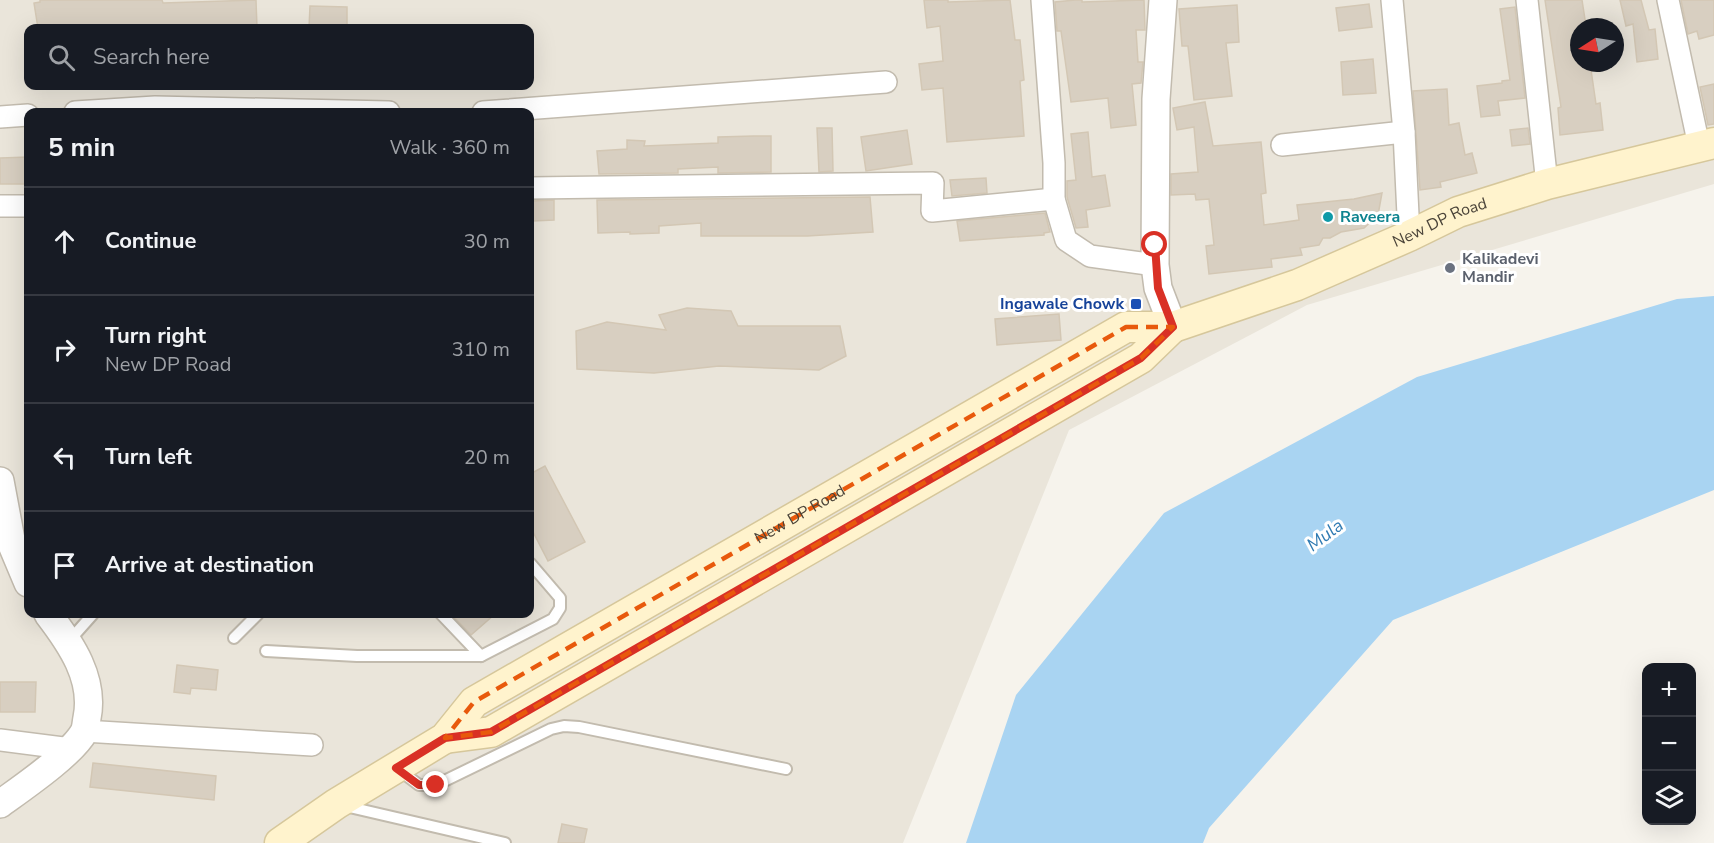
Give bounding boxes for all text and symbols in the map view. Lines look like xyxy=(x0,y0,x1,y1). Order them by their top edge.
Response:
north arrow xyxy=(1570,18,1624,72)
search box xyxy=(24,24,534,90)
icon: search xyxy=(45,41,78,74)
text: Search here xyxy=(93,42,210,72)
text: 5 min xyxy=(48,130,115,165)
text: Walk · 360 m xyxy=(390,134,510,161)
street label: New DP Road xyxy=(1389,193,1490,253)
place label: Raveera xyxy=(1340,206,1400,228)
marker: Raveera xyxy=(1321,210,1335,224)
icon: ahead xyxy=(48,225,81,258)
text: Continue xyxy=(105,226,196,256)
text: 30 m xyxy=(464,228,510,255)
route start xyxy=(1141,231,1167,257)
place label: Kalikadevi Mandir xyxy=(1462,248,1538,288)
marker: Kalikadevi Mandir xyxy=(1443,261,1457,275)
place label: Ingawale Chowk xyxy=(1000,293,1124,315)
marker: Ingawale Chowk xyxy=(1129,297,1143,311)
text: Turn right xyxy=(105,321,206,351)
icon: right xyxy=(48,333,81,366)
text: 310 m xyxy=(452,336,510,363)
text: New DP Road xyxy=(105,351,231,378)
icon: left xyxy=(48,441,81,474)
text: Turn left xyxy=(105,442,192,472)
text: 20 m xyxy=(464,444,510,471)
street label: New DP Road xyxy=(751,480,849,549)
water label: Mula xyxy=(1302,513,1348,557)
icon: arrive xyxy=(48,549,81,582)
text: Arrive at destination xyxy=(105,550,314,580)
map controls xyxy=(1642,663,1696,825)
button: + xyxy=(1642,663,1696,717)
button: − xyxy=(1642,717,1696,771)
route end xyxy=(422,771,448,797)
button: layers xyxy=(1642,771,1696,825)

